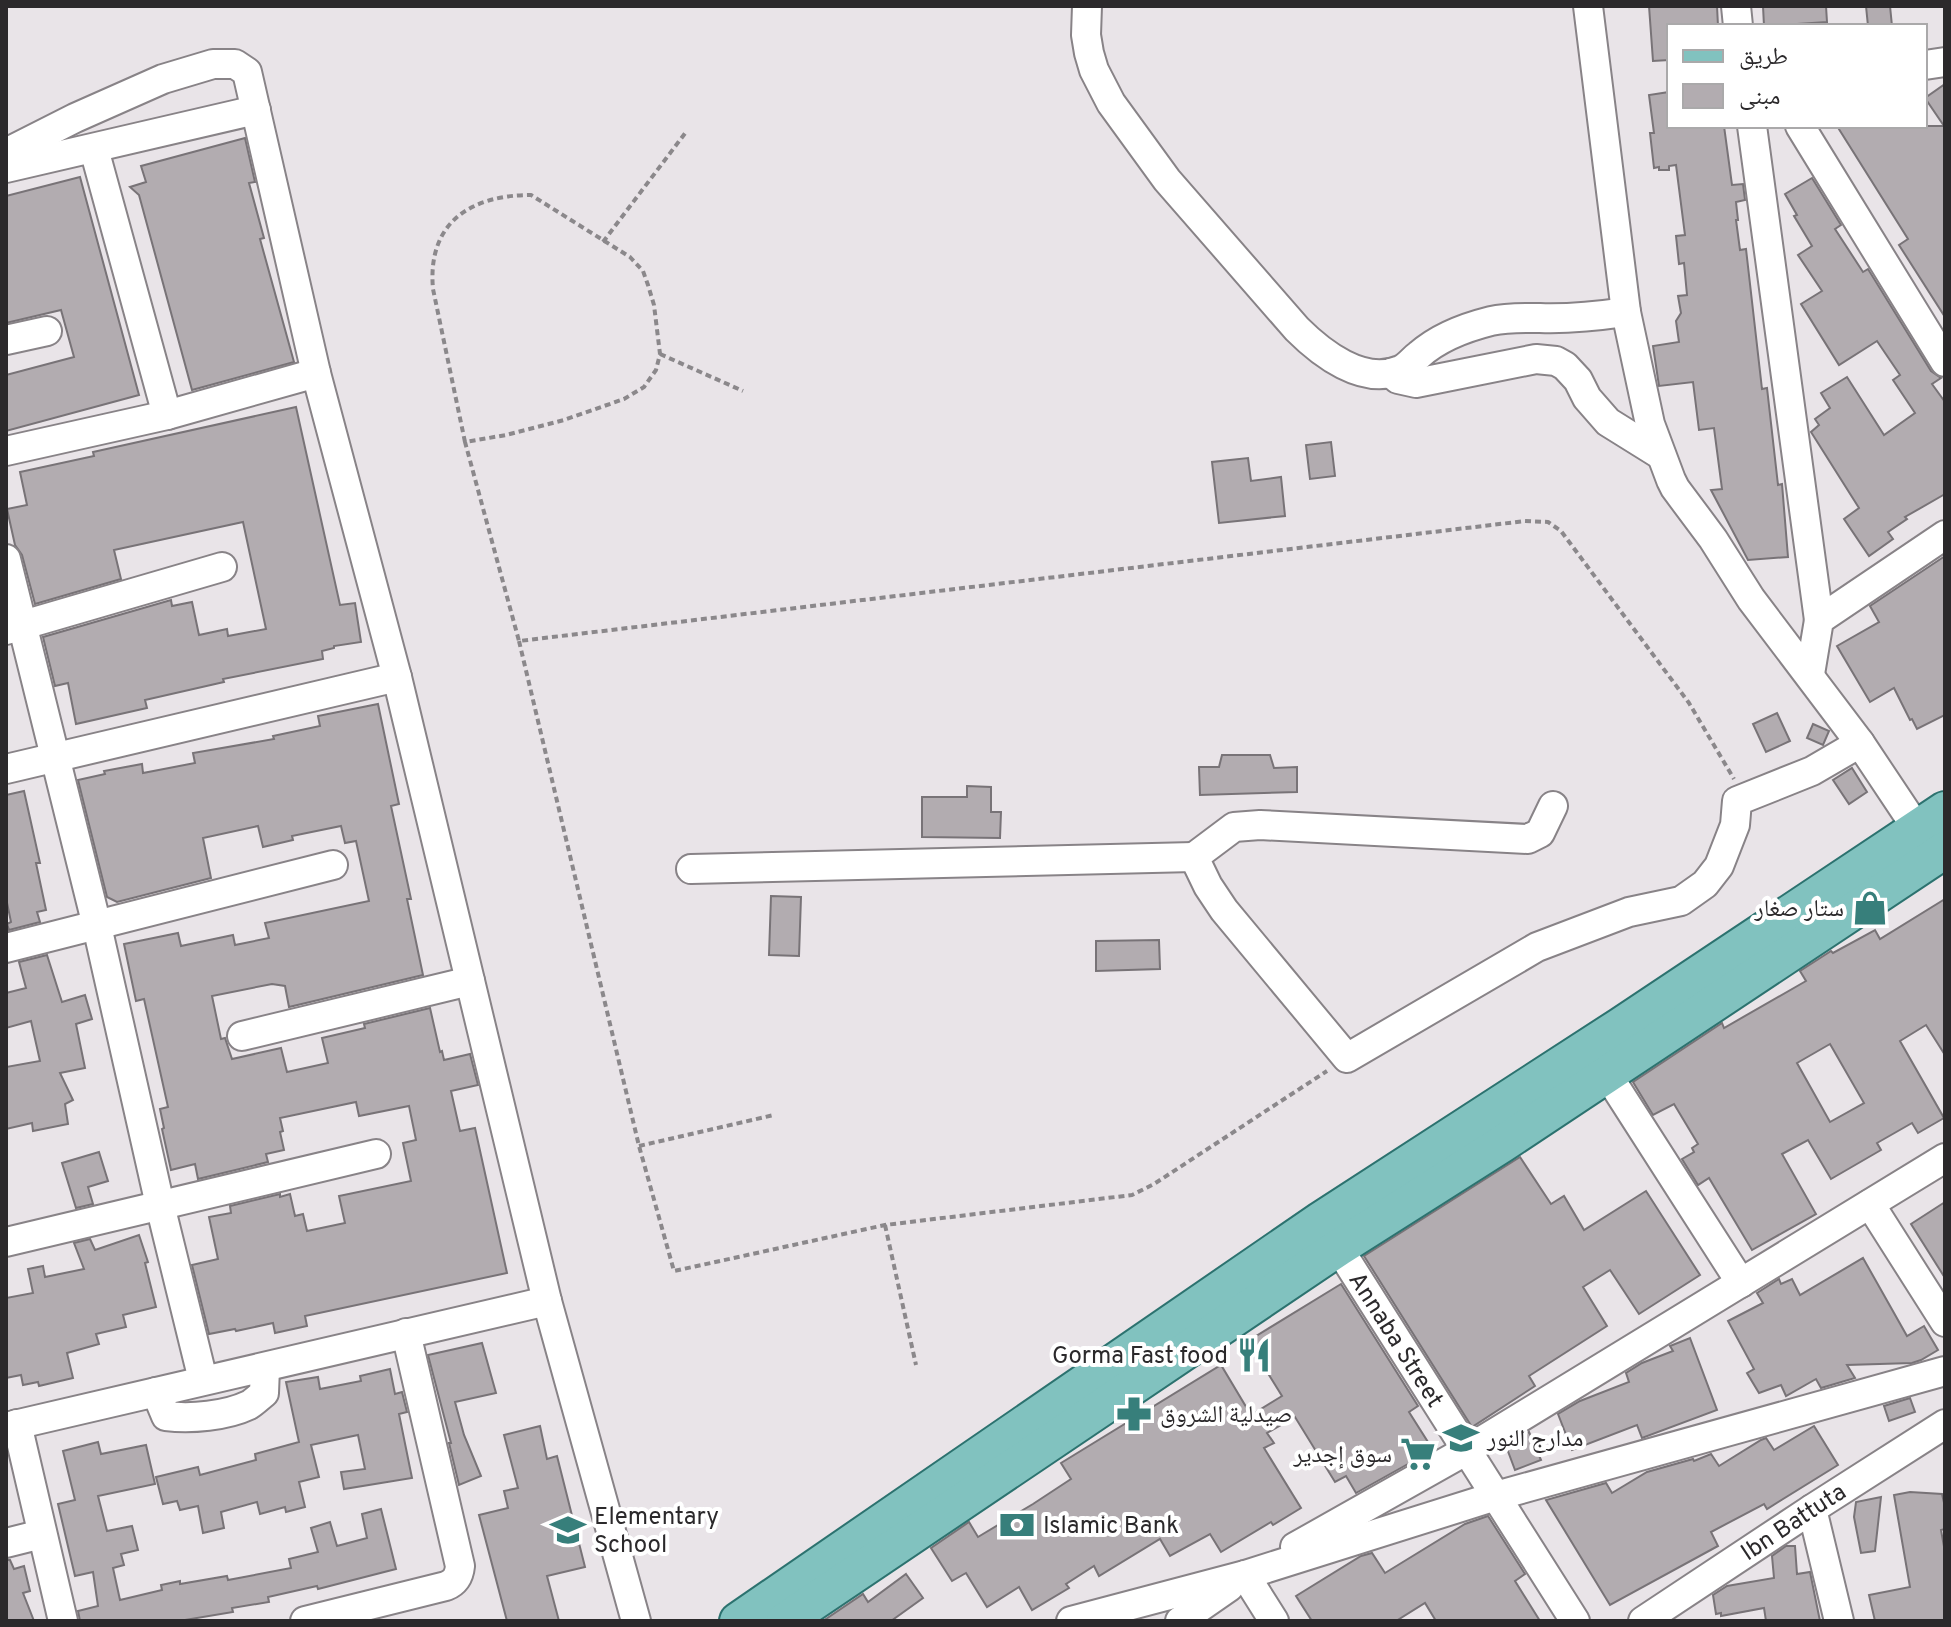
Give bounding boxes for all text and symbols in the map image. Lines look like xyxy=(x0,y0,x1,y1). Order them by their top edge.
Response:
legend xyxy=(1667,24,1927,128)
text: طريق xyxy=(1739,43,1788,73)
text: مبنى xyxy=(1739,83,1780,113)
shop icon: ستار صغار xyxy=(1851,889,1889,927)
place label: ستار صغار xyxy=(1753,895,1844,925)
street label: Annaba Street xyxy=(1341,1267,1449,1414)
restaurant icon: Gorma Fast food xyxy=(1235,1336,1273,1374)
place label: Gorma Fast food xyxy=(1052,1342,1228,1372)
pharmacy icon: صيدلية الشروق xyxy=(1115,1395,1153,1433)
place label: صيدلية الشروق xyxy=(1160,1401,1292,1431)
school or university icon: مدارج النور xyxy=(1442,1419,1480,1457)
place label: مدارج النور xyxy=(1486,1425,1584,1455)
supermarket icon: سوق إجدير xyxy=(1399,1435,1437,1473)
place label: سوق إجدير xyxy=(1293,1441,1392,1471)
street label: Ibn Battuta xyxy=(1736,1478,1852,1569)
place label: Elementary School xyxy=(594,1503,719,1561)
bank icon: Islamic Bank xyxy=(998,1506,1036,1544)
school or university icon: Elementary School xyxy=(549,1511,587,1549)
place label: Islamic Bank xyxy=(1043,1512,1179,1542)

